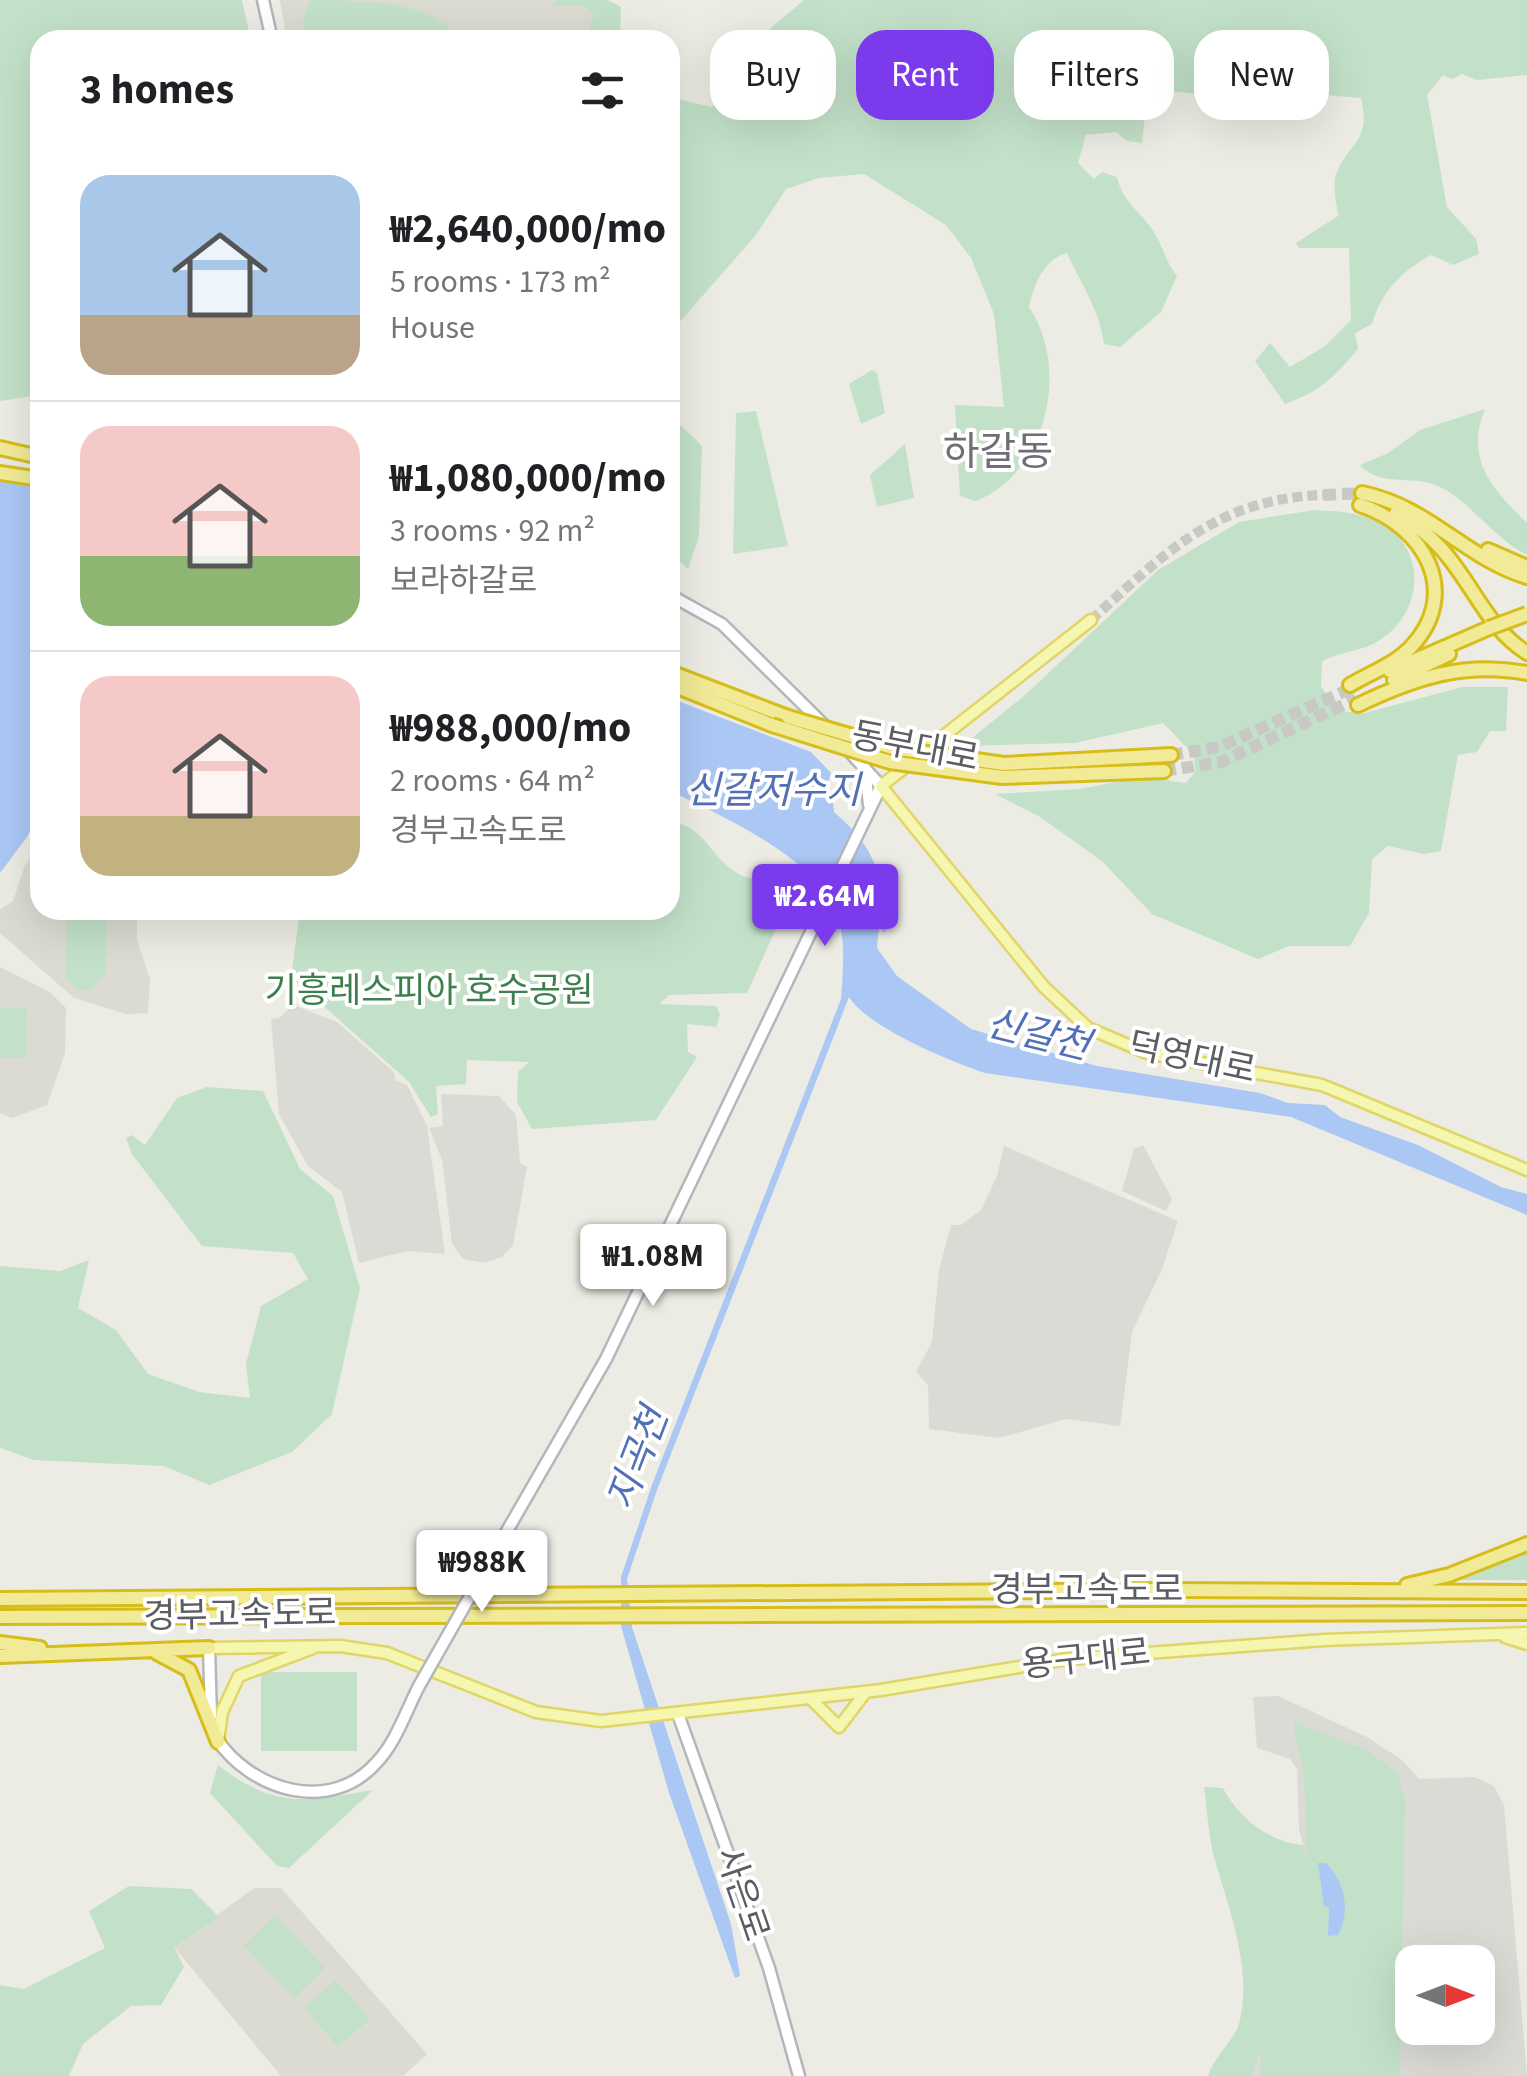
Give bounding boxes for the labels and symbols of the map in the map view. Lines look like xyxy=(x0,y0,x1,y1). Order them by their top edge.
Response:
district label: 하갈동 xyxy=(943,424,1053,481)
street label: 동부대로 xyxy=(847,710,983,784)
water label: 신갈저수지 xyxy=(686,764,863,818)
pin: ₩2.64M xyxy=(744,864,906,949)
park label: 기흥레스피아 호수공원 xyxy=(264,966,594,1016)
water label: 신갈천 xyxy=(981,996,1099,1075)
street label: 덕영대로 xyxy=(1124,1020,1260,1096)
pin: ₩1.08M xyxy=(572,1224,734,1309)
water label: 지곡천 xyxy=(594,1397,683,1518)
pin: ₩988K xyxy=(412,1530,552,1615)
street label: 경부고속도로 xyxy=(990,1565,1184,1615)
street label: 경부고속도로 xyxy=(143,1588,337,1642)
street label: 용구대로 xyxy=(1019,1627,1153,1691)
street label: 사은로 xyxy=(703,1840,781,1948)
north arrow xyxy=(1395,1945,1495,2045)

